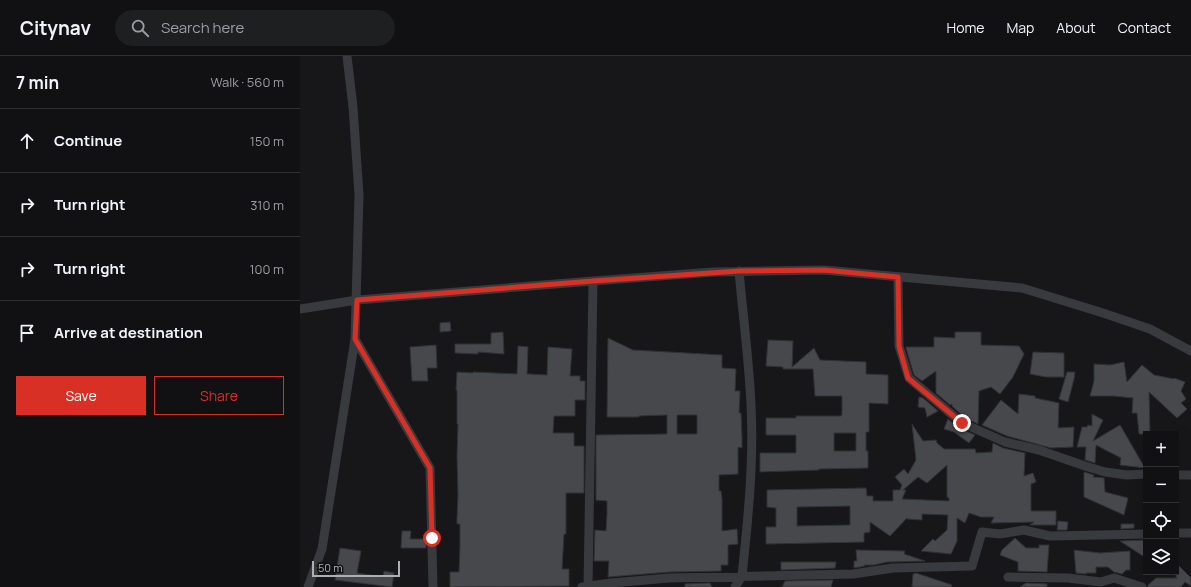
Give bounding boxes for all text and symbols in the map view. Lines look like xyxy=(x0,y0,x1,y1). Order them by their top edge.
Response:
search box xyxy=(115,10,395,46)
text: Citynav xyxy=(20,15,91,41)
icon: search xyxy=(129,17,151,39)
text: Search here xyxy=(161,17,244,38)
text: Home xyxy=(947,18,984,37)
text: Map xyxy=(1006,18,1034,37)
text: About xyxy=(1056,18,1096,37)
text: Contact xyxy=(1118,18,1171,37)
text: 7 min xyxy=(16,71,59,94)
text: Walk · 560 m xyxy=(210,73,284,91)
icon: ahead xyxy=(16,130,38,152)
text: Continue xyxy=(54,130,122,151)
text: 150 m xyxy=(250,132,284,150)
icon: right xyxy=(16,194,38,216)
text: Turn right xyxy=(54,194,125,215)
text: 310 m xyxy=(250,196,284,214)
icon: right xyxy=(16,258,38,280)
text: Turn right xyxy=(54,258,125,279)
text: 100 m xyxy=(249,260,284,278)
icon: arrive xyxy=(16,322,38,344)
text: Arrive at destination xyxy=(54,322,203,343)
button: Save xyxy=(16,376,146,415)
button: Share xyxy=(154,376,284,415)
route end xyxy=(953,414,971,432)
map controls xyxy=(1143,431,1179,575)
button: + xyxy=(1143,431,1179,467)
button: − xyxy=(1143,467,1179,503)
button: locate xyxy=(1143,503,1179,539)
route start xyxy=(423,529,441,547)
button: layers xyxy=(1143,539,1179,575)
scale bar xyxy=(312,559,400,578)
text: 50 m xyxy=(318,560,343,575)

